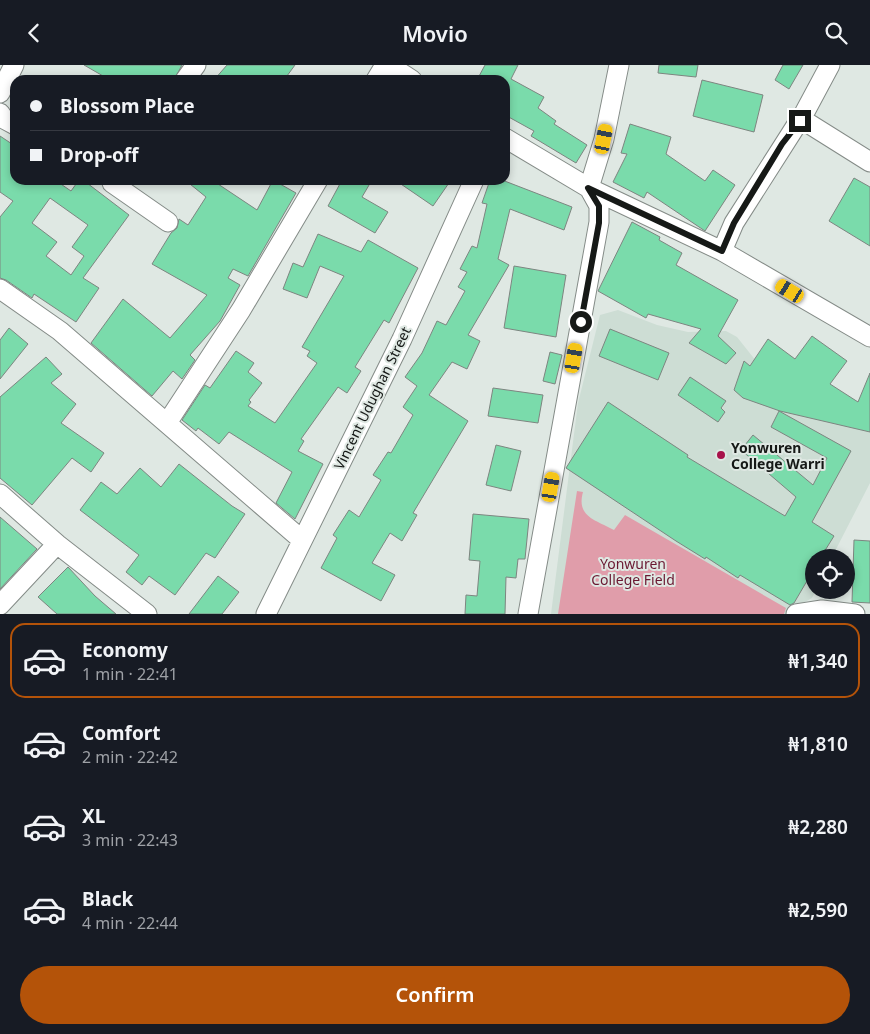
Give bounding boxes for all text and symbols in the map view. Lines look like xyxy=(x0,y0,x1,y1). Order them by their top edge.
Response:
text: Movio xyxy=(402,18,468,48)
icon: back xyxy=(20,19,48,47)
icon: search xyxy=(822,19,850,47)
text: Blossom Place xyxy=(60,93,195,119)
route end xyxy=(789,110,811,132)
car xyxy=(593,123,614,155)
text: Drop-off xyxy=(60,142,139,168)
car xyxy=(773,277,806,305)
route start xyxy=(570,311,592,333)
street label: Vincent Udughan Street xyxy=(329,323,415,473)
car xyxy=(564,342,583,374)
place label: Yonwuren College Warri xyxy=(731,438,825,473)
marker: Yonwuren College Warri xyxy=(715,449,727,461)
car xyxy=(541,471,560,503)
map controls xyxy=(805,549,855,599)
button: locate xyxy=(805,549,855,599)
park label: Yonwuren College Field xyxy=(591,554,675,589)
text: Economy xyxy=(82,637,168,663)
icon: car xyxy=(22,638,67,683)
text: ₦1,340 xyxy=(788,648,848,674)
text: 1 min · 22:41 xyxy=(82,663,178,685)
text: Comfort xyxy=(82,720,161,746)
icon: car xyxy=(22,721,67,766)
text: ₦1,810 xyxy=(788,731,848,757)
text: 2 min · 22:42 xyxy=(82,746,178,768)
text: XL xyxy=(82,803,105,829)
icon: car xyxy=(22,804,67,849)
text: ₦2,280 xyxy=(788,814,848,840)
text: 3 min · 22:43 xyxy=(82,829,178,851)
text: Black xyxy=(82,886,133,912)
icon: car xyxy=(22,887,67,932)
text: ₦2,590 xyxy=(788,897,848,923)
text: 4 min · 22:44 xyxy=(82,912,178,934)
button: Confirm xyxy=(20,966,850,1024)

